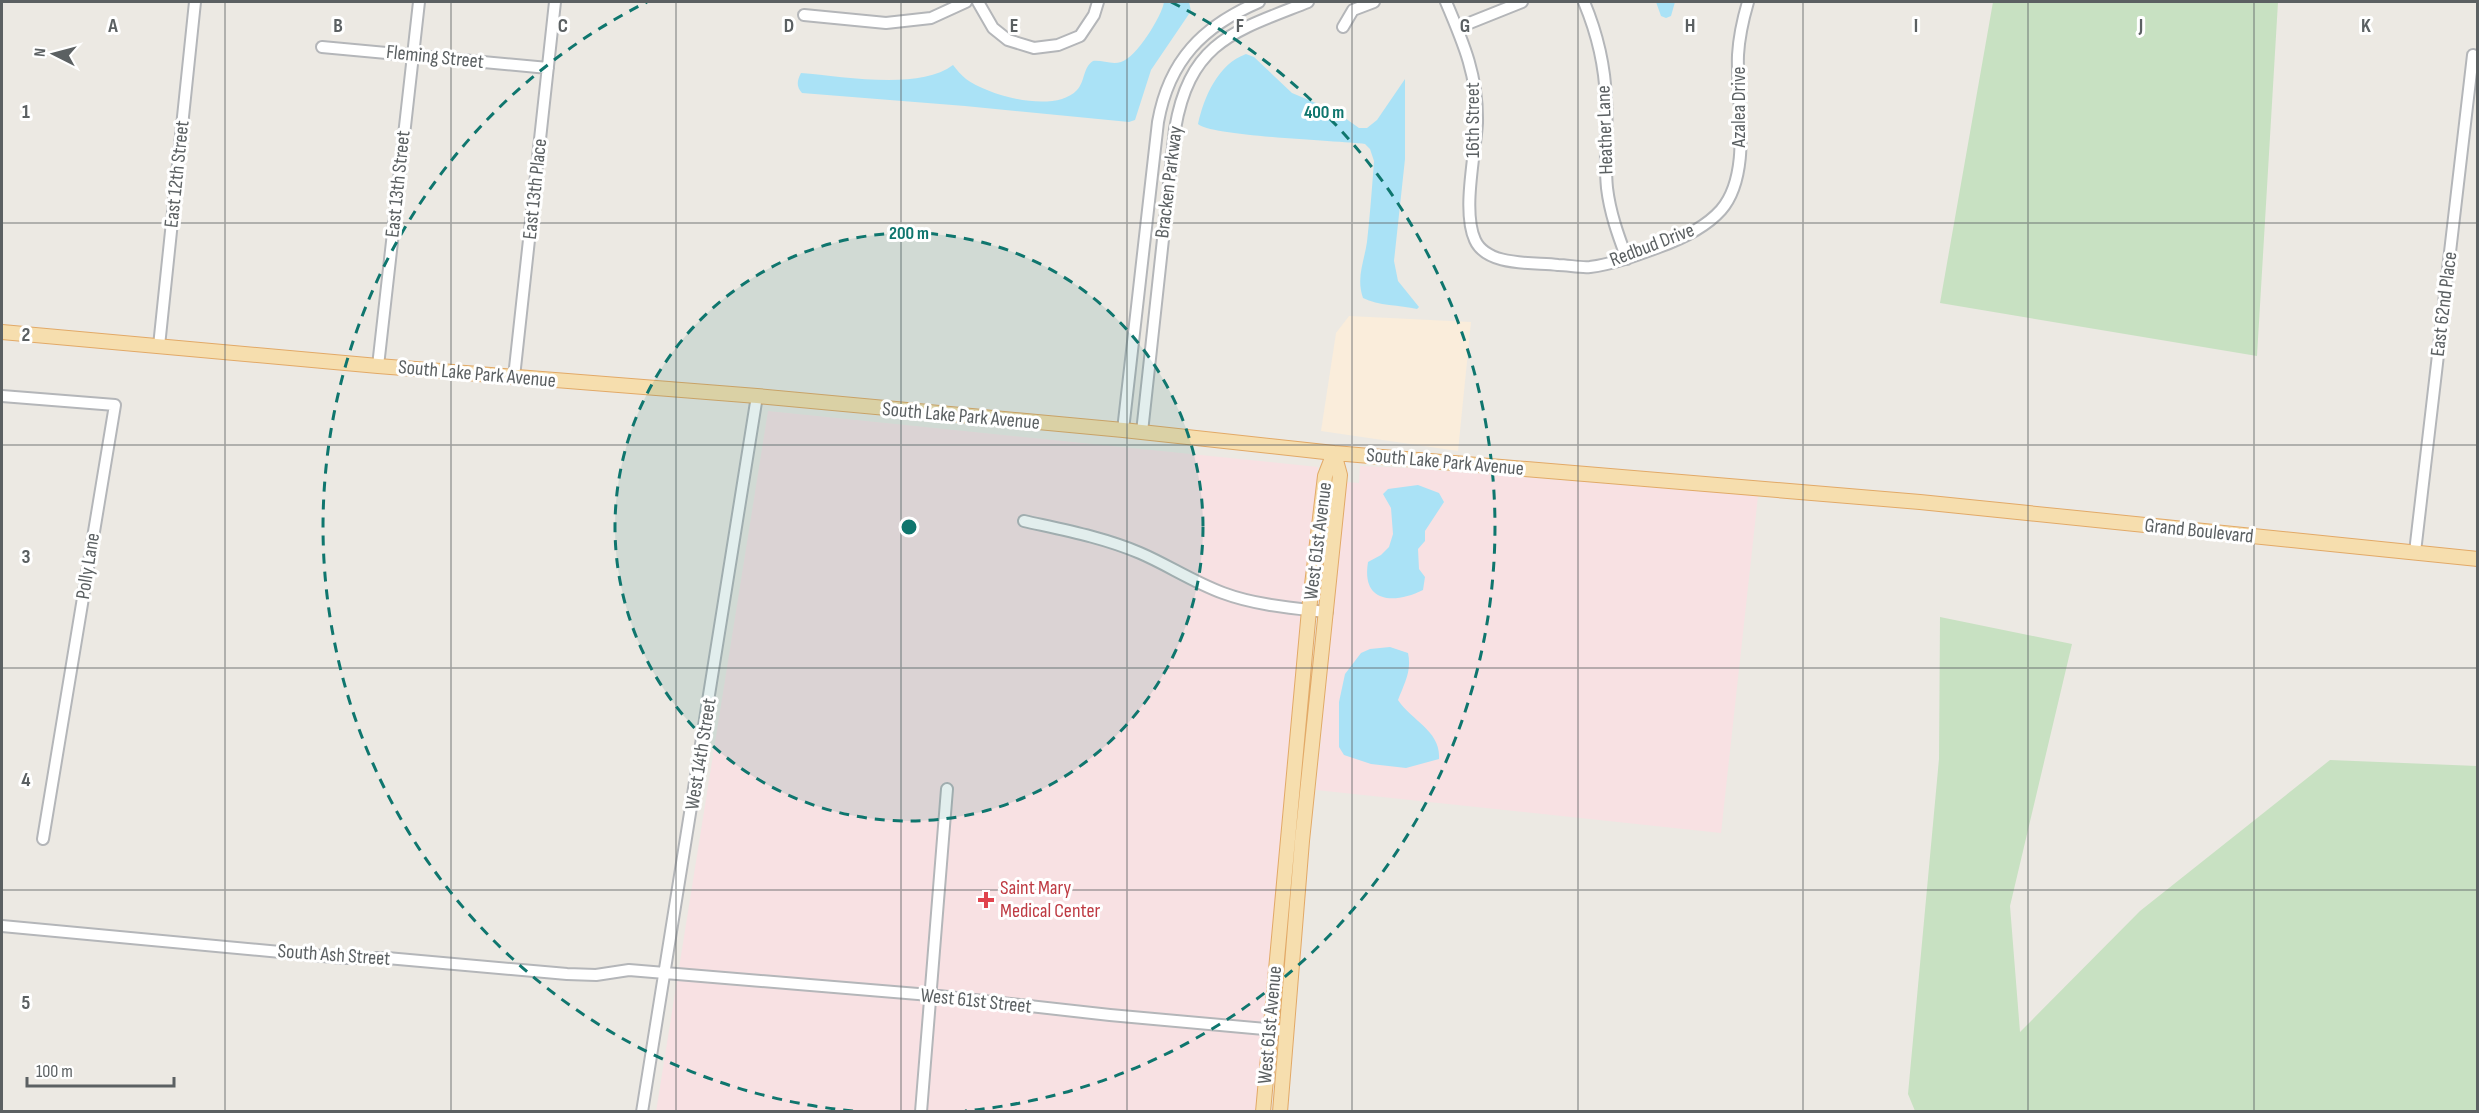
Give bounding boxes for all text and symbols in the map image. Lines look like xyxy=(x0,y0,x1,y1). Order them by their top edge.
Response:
text: A xyxy=(107,14,118,38)
text: B xyxy=(333,14,343,38)
text: C xyxy=(558,14,568,38)
text: D xyxy=(784,14,794,38)
text: E xyxy=(1010,14,1018,38)
text: F xyxy=(1236,14,1244,38)
text: G xyxy=(1460,14,1470,38)
text: H xyxy=(1685,14,1695,38)
text: I xyxy=(1914,14,1918,38)
text: J xyxy=(2138,14,2143,38)
text: K xyxy=(2361,14,2371,38)
north arrow xyxy=(24,24,84,84)
street label: Fleming Street xyxy=(385,40,485,74)
text: N xyxy=(31,47,50,58)
street label: Azalea Drive xyxy=(1727,66,1751,149)
street label: 16th Street xyxy=(1461,82,1485,158)
street label: Heather Lane xyxy=(1591,85,1619,175)
text: 1 xyxy=(22,100,30,124)
text: 400 m xyxy=(1304,102,1344,123)
street label: East 12th Street xyxy=(159,119,195,229)
street label: Bracken Parkway xyxy=(1150,124,1188,239)
street label: East 13th Street xyxy=(380,129,416,239)
street label: East 13th Place xyxy=(518,137,552,241)
street label: Redbud Drive xyxy=(1606,218,1698,272)
text: 200 m xyxy=(889,223,929,244)
street label: East 62nd Place xyxy=(2426,250,2462,358)
text: 2 xyxy=(22,323,30,347)
street label: South Lake Park Avenue xyxy=(397,355,557,393)
street label: South Lake Park Avenue xyxy=(881,397,1041,435)
street label: South Lake Park Avenue xyxy=(1365,443,1525,481)
street label: West 61st Avenue xyxy=(1299,481,1337,601)
street label: Grand Boulevard xyxy=(2143,513,2255,549)
centre of rings xyxy=(899,517,919,537)
street label: Polly Lane xyxy=(71,531,105,601)
text: 3 xyxy=(22,545,31,569)
street label: West 14th Street xyxy=(680,697,722,811)
text: 4 xyxy=(21,768,31,792)
place label: Saint Mary Medical Center xyxy=(1000,876,1101,923)
marker: Saint Mary Medical Center xyxy=(977,891,995,909)
street label: South Ash Street xyxy=(277,939,391,971)
street label: West 61st Avenue xyxy=(1253,965,1287,1085)
street label: West 61st Street xyxy=(919,983,1033,1019)
text: 5 xyxy=(22,991,31,1015)
scale bar xyxy=(27,1050,174,1088)
text: 100 m xyxy=(36,1061,73,1082)

